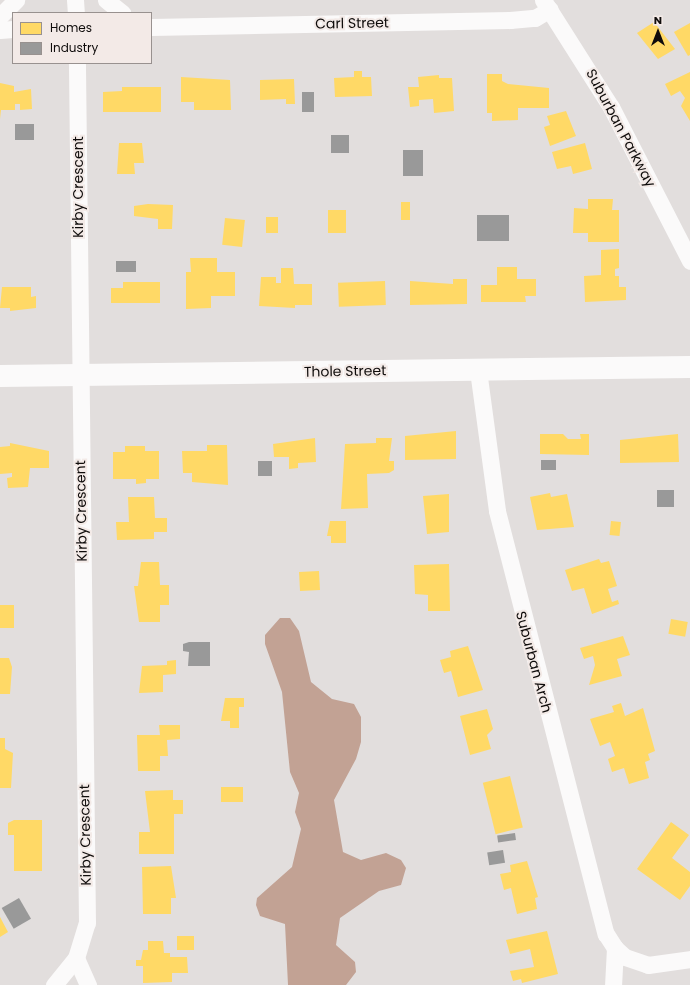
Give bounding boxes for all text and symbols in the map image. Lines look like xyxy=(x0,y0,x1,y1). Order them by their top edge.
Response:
legend xyxy=(12,12,152,64)
north arrow xyxy=(638,12,678,52)
text: N xyxy=(654,12,662,28)
street label: Carl Street xyxy=(315,14,389,32)
text: Homes xyxy=(50,19,92,36)
text: Industry xyxy=(50,39,98,56)
street label: Suburban Parkway xyxy=(583,66,659,190)
street label: Kirby Crescent xyxy=(70,136,86,238)
street label: Thole Street xyxy=(304,362,386,380)
street label: Kirby Crescent xyxy=(72,460,90,562)
street label: Suburban Arch xyxy=(512,609,556,715)
street label: Kirby Crescent xyxy=(76,784,94,886)

